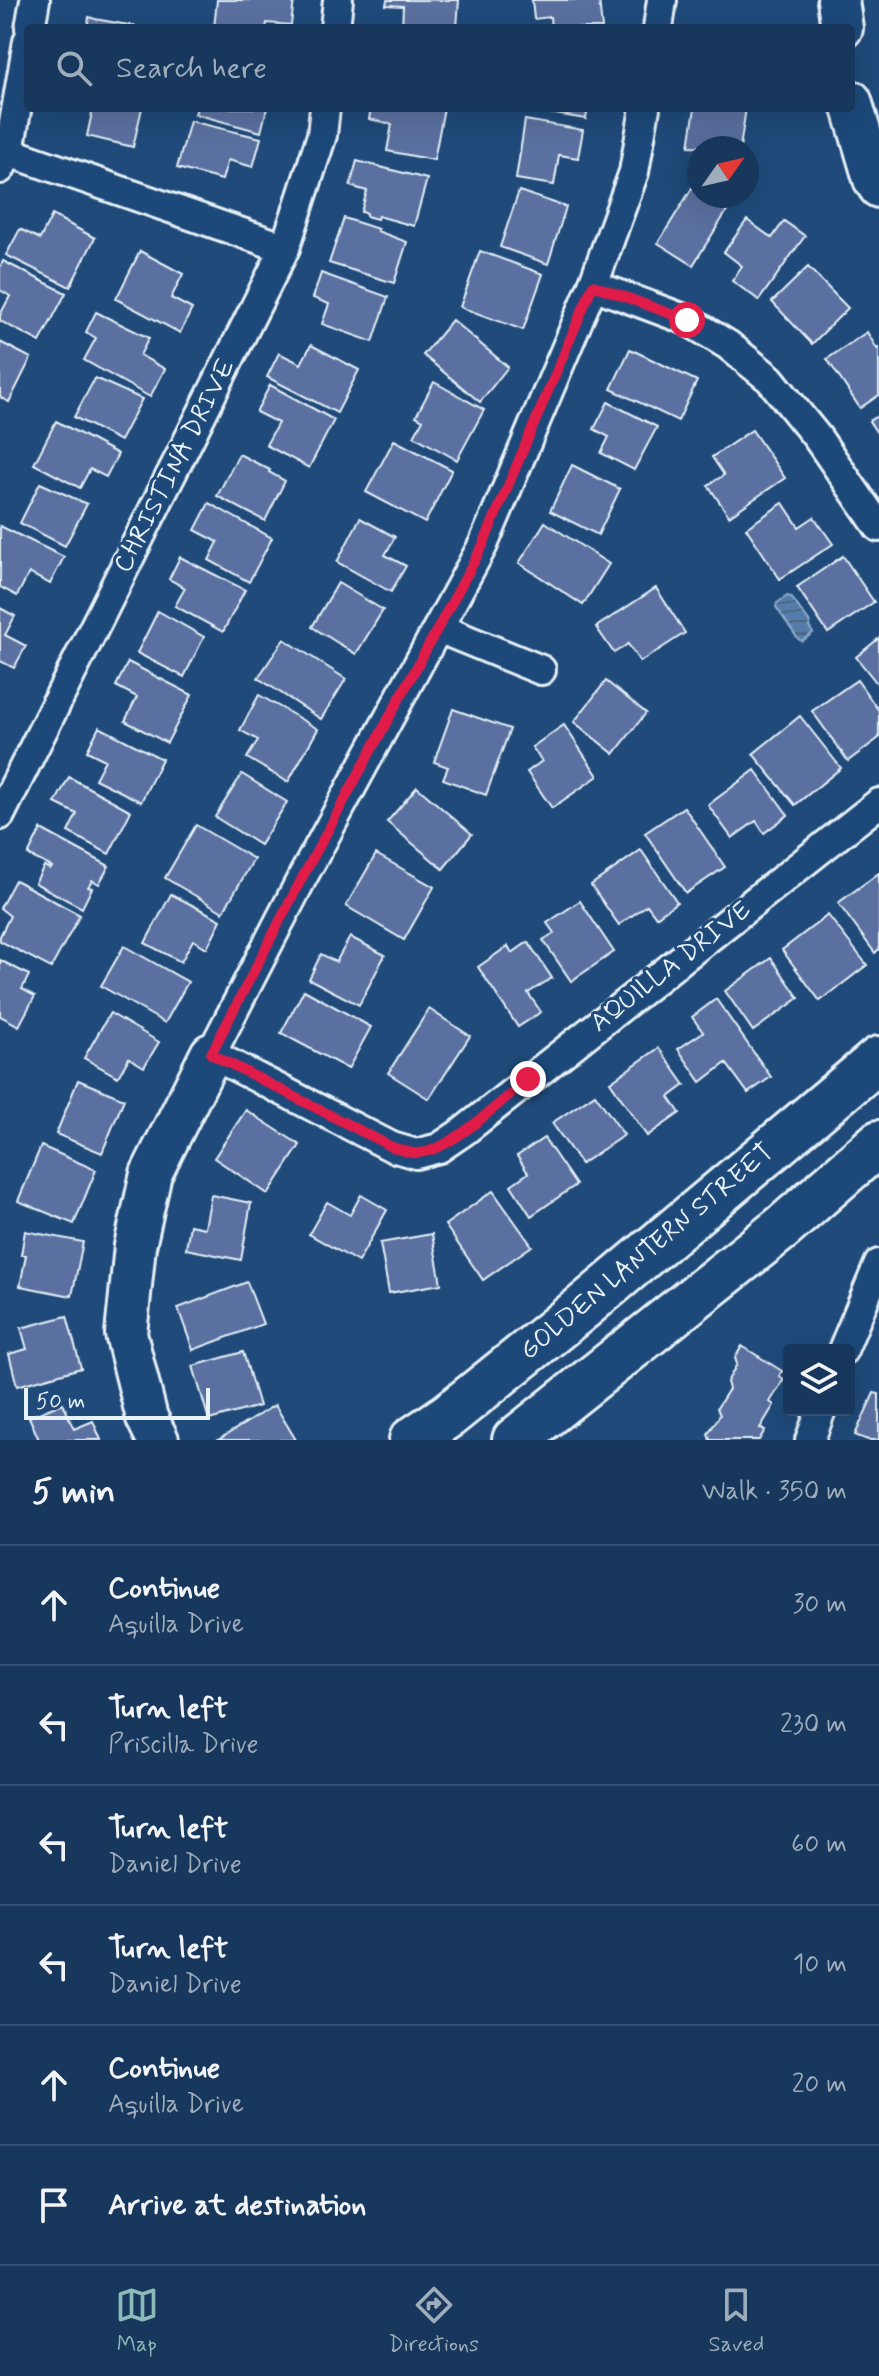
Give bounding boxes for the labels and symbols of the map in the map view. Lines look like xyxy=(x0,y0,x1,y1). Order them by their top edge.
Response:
north arrow xyxy=(687,136,759,208)
route start xyxy=(669,302,705,338)
street label: CHRISTINA DRIVE xyxy=(106,353,244,579)
street label: AQUILLA DRIVE xyxy=(584,894,758,1040)
route end xyxy=(510,1061,546,1097)
street label: GOLDEN LANTERN STREET xyxy=(513,1136,781,1368)
scale bar xyxy=(24,1384,210,1420)

